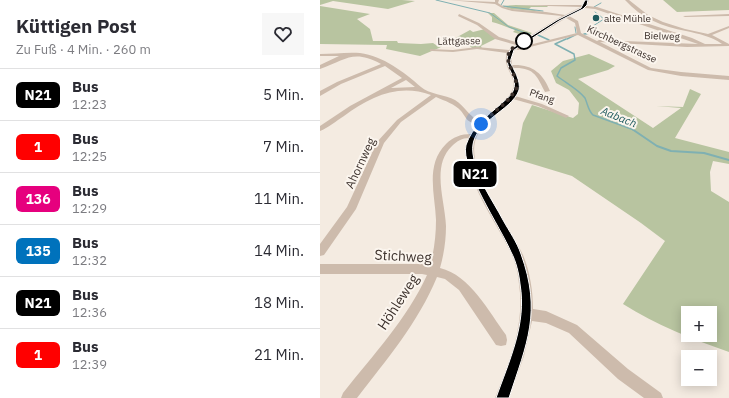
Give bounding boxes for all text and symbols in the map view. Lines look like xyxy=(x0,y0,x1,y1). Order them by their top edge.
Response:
place label: alte Mühle xyxy=(604,12,652,25)
button: heart xyxy=(262,13,304,55)
marker: alte Mühle xyxy=(591,13,601,23)
text: Küttigen Post xyxy=(16,14,136,38)
street label: Kirchbergstrasse xyxy=(585,22,659,66)
street label: Bielweg xyxy=(644,29,681,43)
unlabelled marker xyxy=(515,32,533,50)
street label: Lättgasse xyxy=(437,34,481,48)
text: Zu Fuß · 4 Min. · 260 m xyxy=(16,41,151,58)
text: Bus xyxy=(72,77,99,96)
text: 5 Min. xyxy=(263,85,304,104)
text: N21 xyxy=(25,86,51,104)
street label: Pfang xyxy=(528,86,557,107)
text: 12:23 xyxy=(72,96,107,113)
water label: Aabach xyxy=(598,103,639,130)
your location xyxy=(471,114,491,134)
text: Bus xyxy=(72,129,99,148)
street label: Ahornweg xyxy=(342,135,379,191)
text: 7 Min. xyxy=(263,137,304,156)
text: 1 xyxy=(34,138,42,156)
text: 12:25 xyxy=(72,148,107,165)
line badge: N21 xyxy=(452,161,498,187)
text: N21 xyxy=(462,165,488,183)
text: Bus xyxy=(72,181,99,200)
text: 11 Min. xyxy=(254,189,304,208)
text: 136 xyxy=(25,190,51,208)
text: 12:29 xyxy=(72,200,107,217)
text: Bus xyxy=(72,233,99,252)
text: 14 Min. xyxy=(254,241,304,260)
text: 135 xyxy=(25,242,51,260)
street label: Stichweg xyxy=(374,246,433,267)
text: 12:32 xyxy=(72,252,107,269)
street label: Höhleweg xyxy=(373,270,423,333)
text: Bus xyxy=(72,285,99,304)
text: 18 Min. xyxy=(254,293,304,312)
text: N21 xyxy=(25,294,51,312)
text: 12:36 xyxy=(72,304,107,321)
map controls xyxy=(681,306,717,386)
button: + xyxy=(681,306,717,342)
text: Bus xyxy=(72,337,99,356)
text: 21 Min. xyxy=(254,345,304,364)
text: 1 xyxy=(34,346,42,364)
button: − xyxy=(681,350,717,386)
text: 12:39 xyxy=(72,356,107,373)

